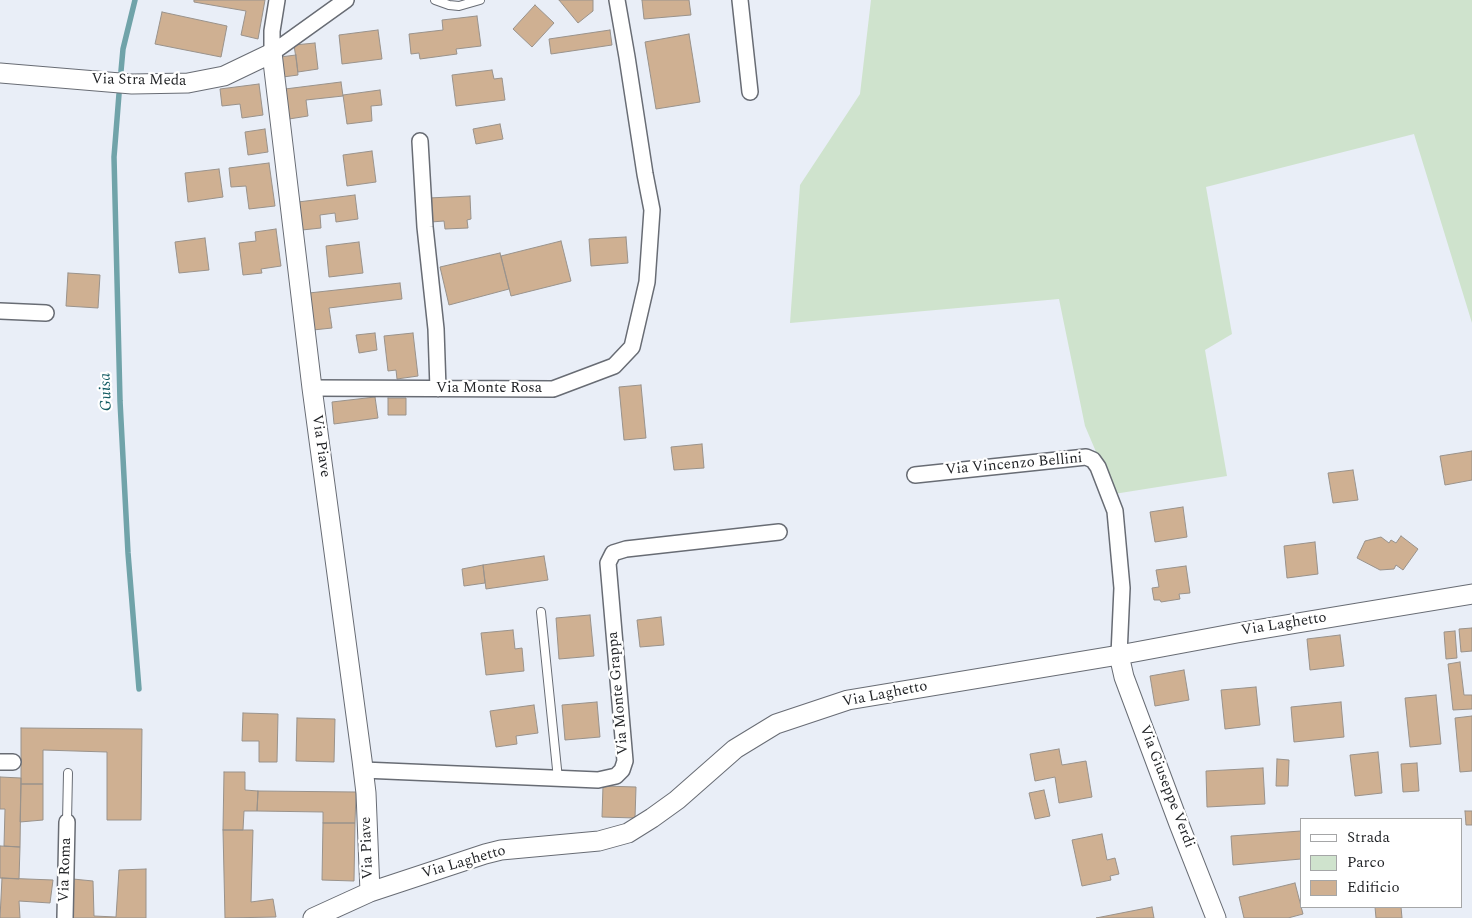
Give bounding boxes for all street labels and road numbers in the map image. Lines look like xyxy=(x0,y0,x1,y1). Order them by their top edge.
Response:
street label: Via Stra Meda xyxy=(91,71,187,91)
street label: Via Monte Rosa xyxy=(436,380,542,398)
street label: Via Piave xyxy=(307,414,333,478)
street label: Via Vincenzo Bellini xyxy=(945,450,1083,480)
street label: Via Laghetto xyxy=(1240,609,1328,641)
street label: Via Monte Grappa xyxy=(605,631,633,755)
street label: Via Laghetto xyxy=(841,678,929,712)
street label: Via Giuseppe Verdi xyxy=(1134,723,1198,851)
street label: Via Piave xyxy=(358,816,378,880)
street label: Via Roma xyxy=(56,837,76,903)
street label: Via Laghetto xyxy=(420,842,508,884)

